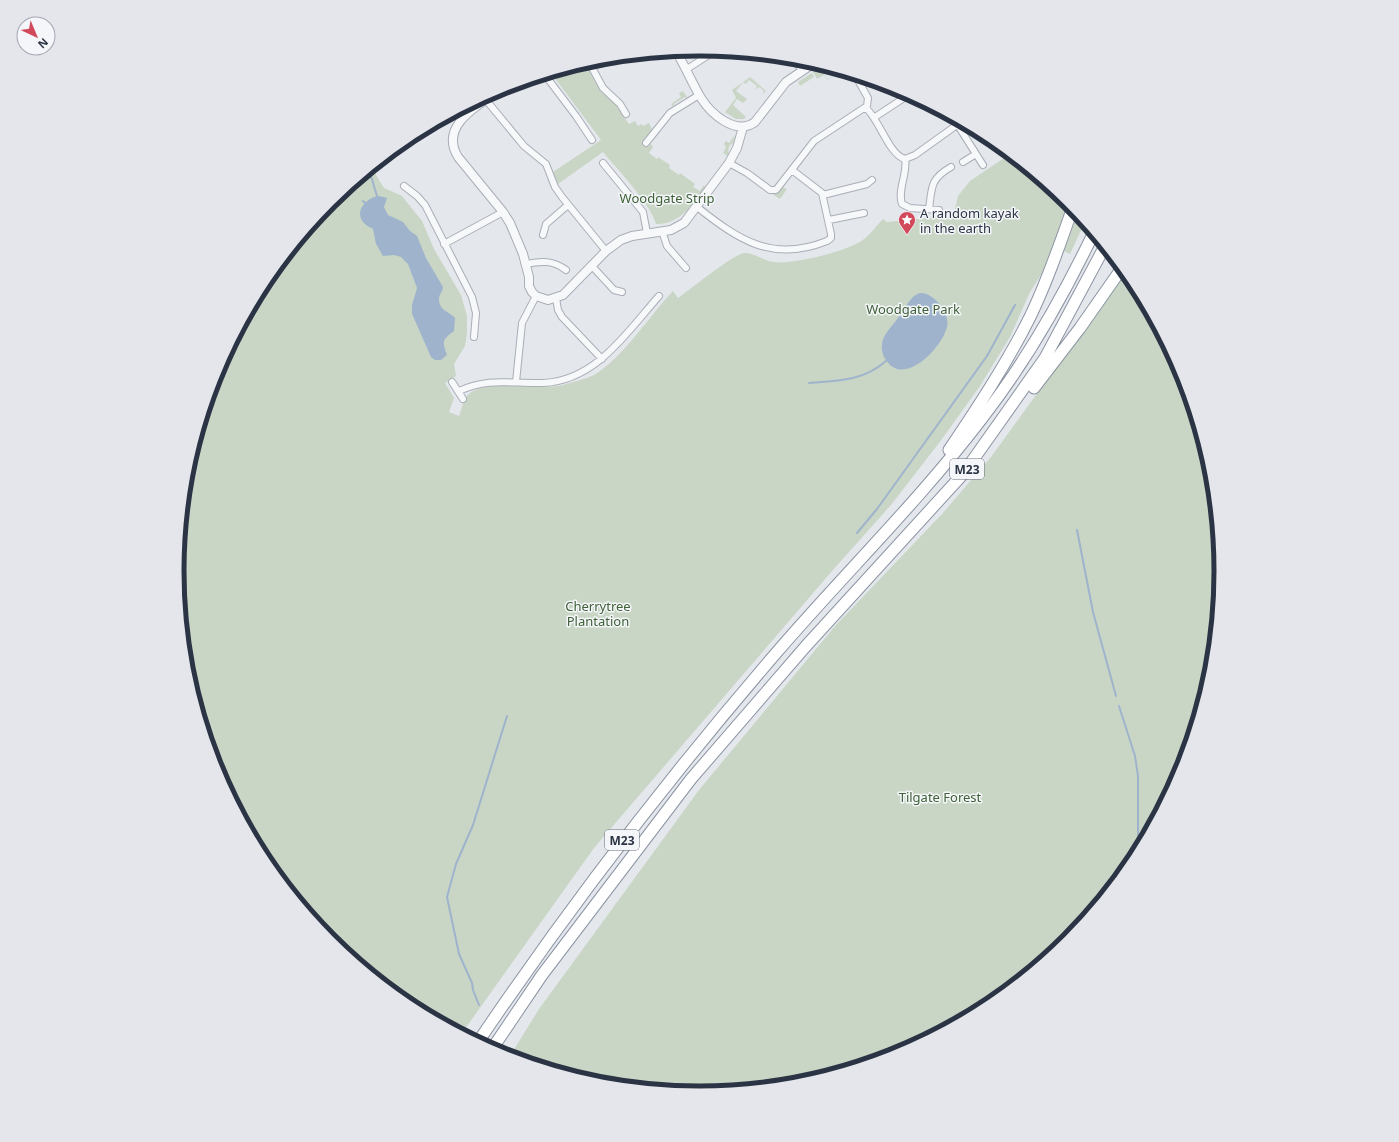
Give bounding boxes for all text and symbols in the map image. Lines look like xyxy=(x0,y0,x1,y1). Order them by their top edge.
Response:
north arrow xyxy=(16,16,56,56)
text: N xyxy=(35,35,52,52)
park label: Woodgate Strip xyxy=(620,189,714,207)
place label: A random kayak in the earth xyxy=(920,204,1019,237)
place icon: A random kayak in the earth xyxy=(897,210,917,235)
park label: Woodgate Park xyxy=(866,300,960,318)
road number: M23 xyxy=(950,459,984,479)
park label: Cherrytree Plantation xyxy=(565,597,631,630)
park label: Tilgate Forest xyxy=(899,788,982,806)
road number: M23 xyxy=(605,830,639,850)

